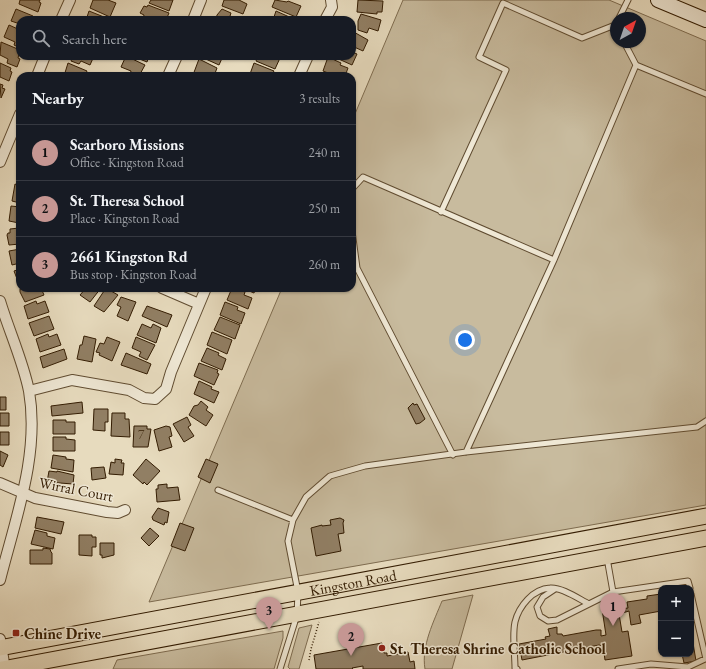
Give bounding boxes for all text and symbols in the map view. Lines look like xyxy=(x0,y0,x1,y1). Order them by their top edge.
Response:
north arrow xyxy=(610,12,646,48)
search box xyxy=(16,16,356,60)
icon: search xyxy=(30,27,52,49)
text: Search here xyxy=(62,29,127,48)
text: Nearby xyxy=(32,87,84,109)
text: 3 results xyxy=(299,90,340,107)
text: Scarboro Missions xyxy=(70,135,184,154)
text: 1 xyxy=(42,144,48,161)
text: 240 m xyxy=(309,144,340,161)
text: Office · Kingston Road xyxy=(70,154,184,171)
text: St. Theresa School xyxy=(70,191,184,210)
text: 2 xyxy=(42,200,48,217)
text: 250 m xyxy=(309,200,340,217)
text: Place · Kingston Road xyxy=(70,210,179,227)
text: 2661 Kingston Rd xyxy=(70,247,187,266)
text: 3 xyxy=(42,256,48,273)
text: 260 m xyxy=(309,256,340,273)
text: Bus stop · Kingston Road xyxy=(70,266,197,283)
your location xyxy=(455,330,475,350)
house number: 7 xyxy=(138,426,145,443)
street label: Wirral Court xyxy=(37,472,115,506)
street label: Kingston Road xyxy=(308,565,398,599)
map controls xyxy=(658,585,694,657)
button: + xyxy=(658,585,694,621)
pin: 1 xyxy=(600,593,626,626)
pin: 3 xyxy=(256,597,282,630)
button: − xyxy=(658,621,694,657)
pin: 2 xyxy=(338,623,364,656)
place label: Chine Drive xyxy=(24,624,101,643)
marker: Chine Drive xyxy=(11,628,21,638)
place label: St. Theresa Shrine Catholic School xyxy=(390,639,607,658)
marker: St. Theresa Shrine Catholic School xyxy=(377,643,387,653)

